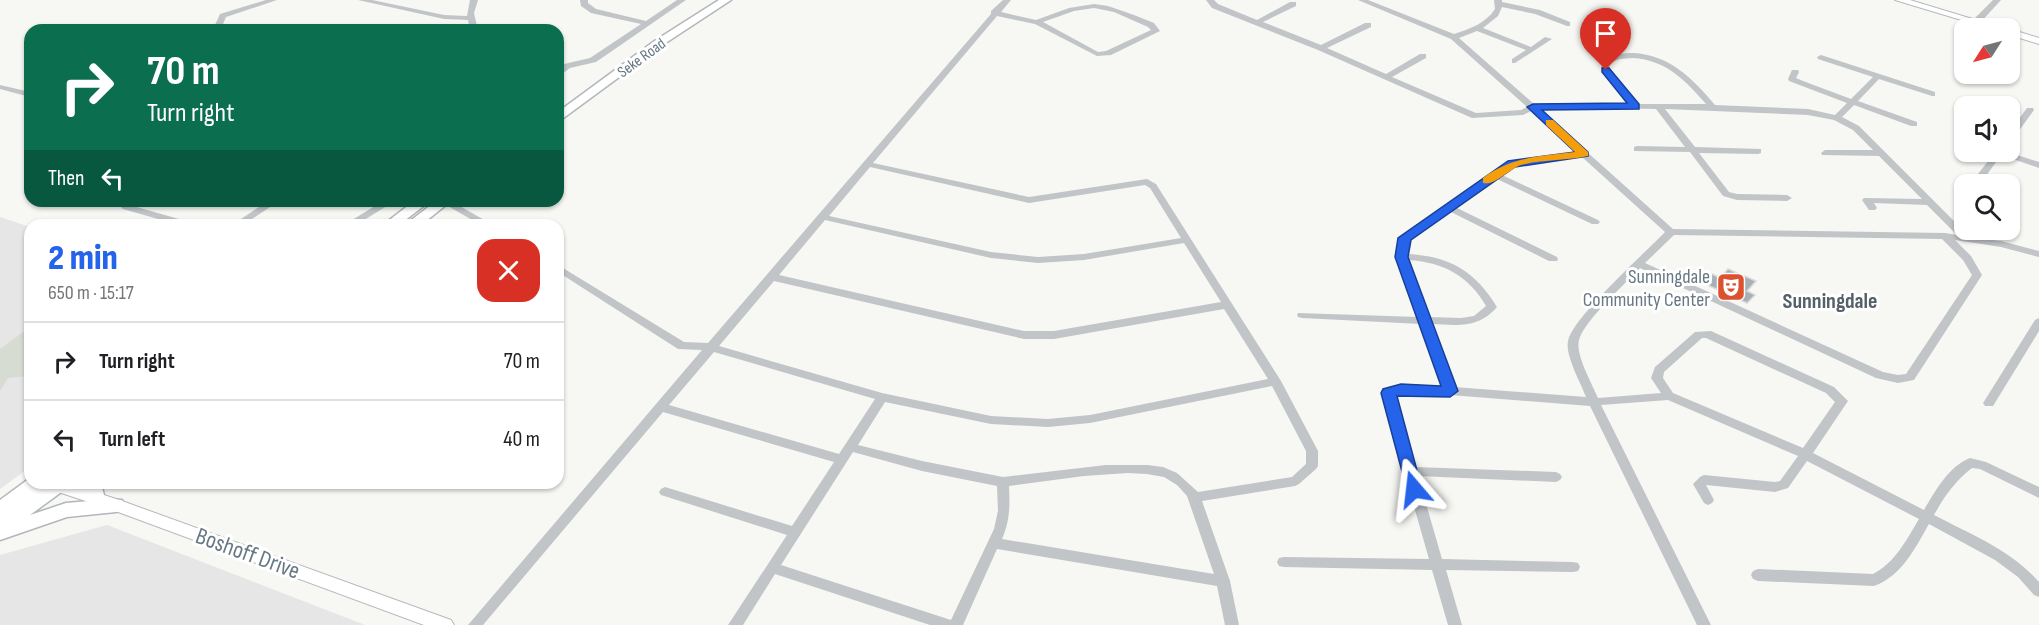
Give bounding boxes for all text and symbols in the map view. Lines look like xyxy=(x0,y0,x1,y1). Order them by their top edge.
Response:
pin xyxy=(1580,8,1631,70)
icon: arrive xyxy=(1589,17,1622,50)
north arrow xyxy=(1954,18,2020,84)
map controls xyxy=(1954,18,2020,240)
street label: Seke Road xyxy=(614,34,670,82)
text: 70 m xyxy=(147,46,220,97)
icon: right xyxy=(48,48,126,126)
button: sound xyxy=(1954,96,2020,162)
text: Turn right xyxy=(147,97,234,129)
icon: left xyxy=(96,162,129,195)
text: Then xyxy=(48,165,84,192)
button: search xyxy=(1954,174,2020,240)
text: 2 min xyxy=(48,237,118,280)
button: close xyxy=(477,239,540,302)
place label: Sunningdale Community Center xyxy=(1583,265,1710,312)
theatre icon: Sunningdale Community Center xyxy=(1715,271,1747,303)
text: 650 m · 15:17 xyxy=(48,281,134,305)
district label: Sunningdale xyxy=(1783,288,1877,315)
icon: right xyxy=(48,345,81,378)
text: Turn right xyxy=(99,348,175,375)
text: 70 m xyxy=(504,348,540,375)
icon: left xyxy=(48,423,81,456)
text: Turn left xyxy=(99,426,165,453)
text: 40 m xyxy=(503,426,540,453)
position arrow xyxy=(1382,457,1446,521)
street label: Boshoff Drive xyxy=(192,521,304,586)

